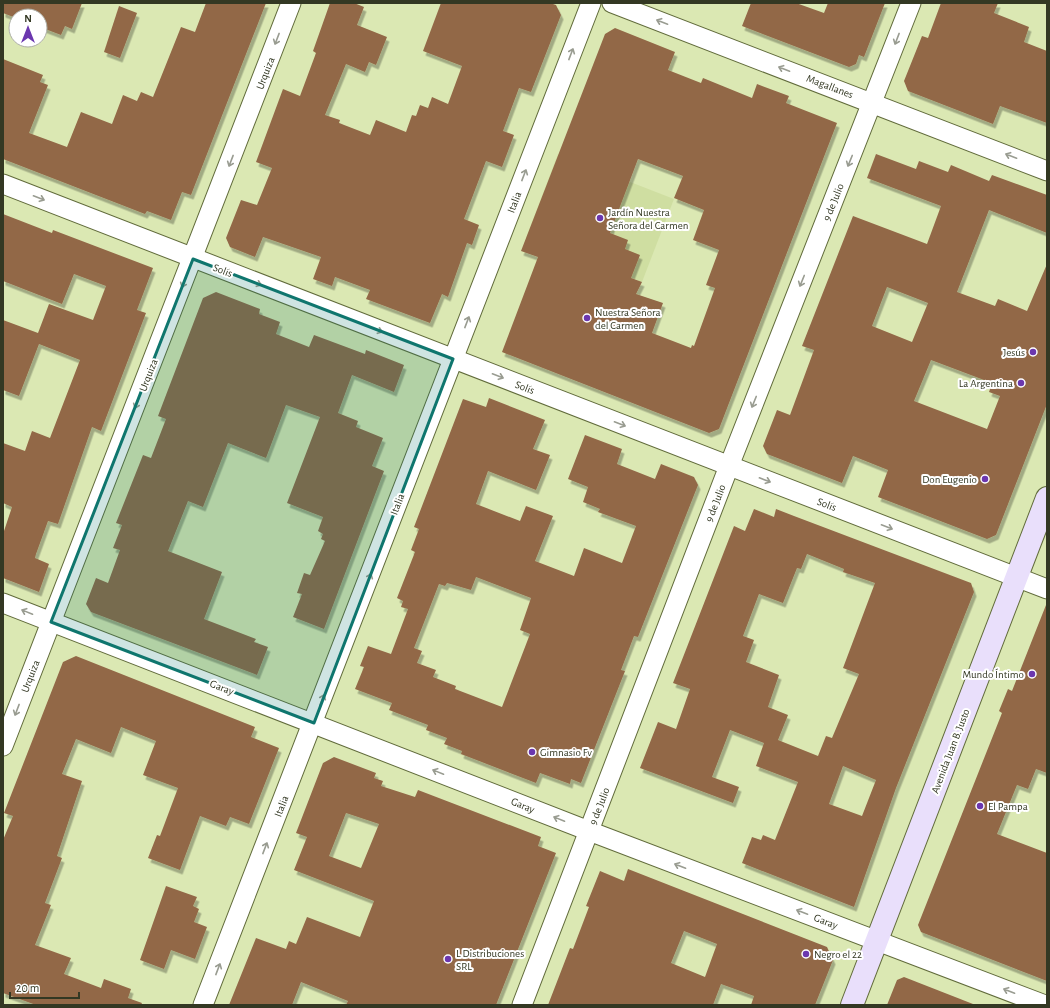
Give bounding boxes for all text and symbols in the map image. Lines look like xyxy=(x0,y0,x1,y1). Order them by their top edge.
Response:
north arrow xyxy=(8,8,48,48)
text: N xyxy=(24,13,32,24)
one-way arrow xyxy=(657,18,669,26)
one-way arrow xyxy=(273,33,281,45)
one-way arrow xyxy=(892,33,900,45)
one-way arrow xyxy=(567,48,575,60)
street label: Urquiza xyxy=(254,55,277,91)
one-way arrow xyxy=(778,64,790,72)
street label: Magallanes xyxy=(805,73,855,100)
one-way arrow xyxy=(1005,152,1017,160)
one-way arrow xyxy=(226,154,234,166)
one-way arrow xyxy=(845,154,853,166)
one-way arrow xyxy=(521,170,529,182)
street label: 9 de Julio xyxy=(821,182,846,222)
street label: Italia xyxy=(505,190,524,214)
one-way arrow xyxy=(33,195,45,203)
place label: Jardín Nuestra Señora del Carmen xyxy=(608,207,688,231)
marker: Jardín Nuestra Señora del Carmen xyxy=(595,213,605,223)
street label: Solís xyxy=(212,262,234,279)
one-way arrow xyxy=(797,275,805,287)
one-way arrow xyxy=(180,276,188,288)
one-way arrow xyxy=(249,279,261,287)
place label: Nuestra Señora del Carmen xyxy=(595,307,661,331)
marker: Nuestra Señora del Carmen xyxy=(582,313,592,323)
one-way arrow xyxy=(464,317,472,329)
one-way arrow xyxy=(371,326,383,334)
place label: Jesús xyxy=(1003,347,1025,358)
marker: Jesús xyxy=(1028,347,1038,357)
street label: Urquiza xyxy=(137,357,160,393)
one-way arrow xyxy=(492,373,504,381)
place label: La Argentina xyxy=(959,378,1013,389)
marker: La Argentina xyxy=(1016,378,1026,388)
street label: Solís xyxy=(514,379,536,396)
one-way arrow xyxy=(750,396,758,408)
one-way arrow xyxy=(132,397,140,409)
one-way arrow xyxy=(613,420,625,428)
place label: Don Eugenio xyxy=(922,474,977,485)
marker: Don Eugenio xyxy=(980,474,990,484)
one-way arrow xyxy=(759,477,771,485)
street label: 9 de Julio xyxy=(703,483,728,523)
street label: Italia xyxy=(388,492,407,516)
street label: Solís xyxy=(816,496,838,513)
one-way arrow xyxy=(880,523,892,531)
one-way arrow xyxy=(365,573,373,585)
one-way arrow xyxy=(21,608,33,616)
street label: Urquiza xyxy=(19,658,42,694)
place label: Mundo Íntimo xyxy=(963,668,1024,680)
marker: Mundo Íntimo xyxy=(1027,669,1037,679)
street label: Garay xyxy=(208,678,236,697)
one-way arrow xyxy=(319,695,327,707)
one-way arrow xyxy=(12,704,20,716)
street label: Avenida Juan B. Justo xyxy=(929,707,972,795)
marker: Gimnasio Fv xyxy=(527,747,537,757)
place label: Gimnasio Fv xyxy=(540,747,592,758)
one-way arrow xyxy=(433,767,445,775)
street label: 9 de Julio xyxy=(587,786,612,826)
street label: Italia xyxy=(272,794,291,818)
street label: Garay xyxy=(509,796,537,815)
marker: El Pampa xyxy=(975,801,985,811)
place label: El Pampa xyxy=(988,801,1028,812)
one-way arrow xyxy=(553,815,565,823)
one-way arrow xyxy=(261,842,269,854)
one-way arrow xyxy=(675,861,687,869)
one-way arrow xyxy=(796,908,808,916)
street label: Garay xyxy=(812,912,840,931)
place label: L Distribuciones SRL xyxy=(456,948,524,972)
marker: Negro el 22 xyxy=(801,949,811,959)
place label: Negro el 22 xyxy=(814,949,862,960)
marker: L Distribuciones SRL xyxy=(443,954,453,964)
one-way arrow xyxy=(214,963,222,975)
scale bar xyxy=(10,974,79,1000)
text: 20 m xyxy=(16,982,39,994)
one-way arrow xyxy=(1003,987,1015,995)

